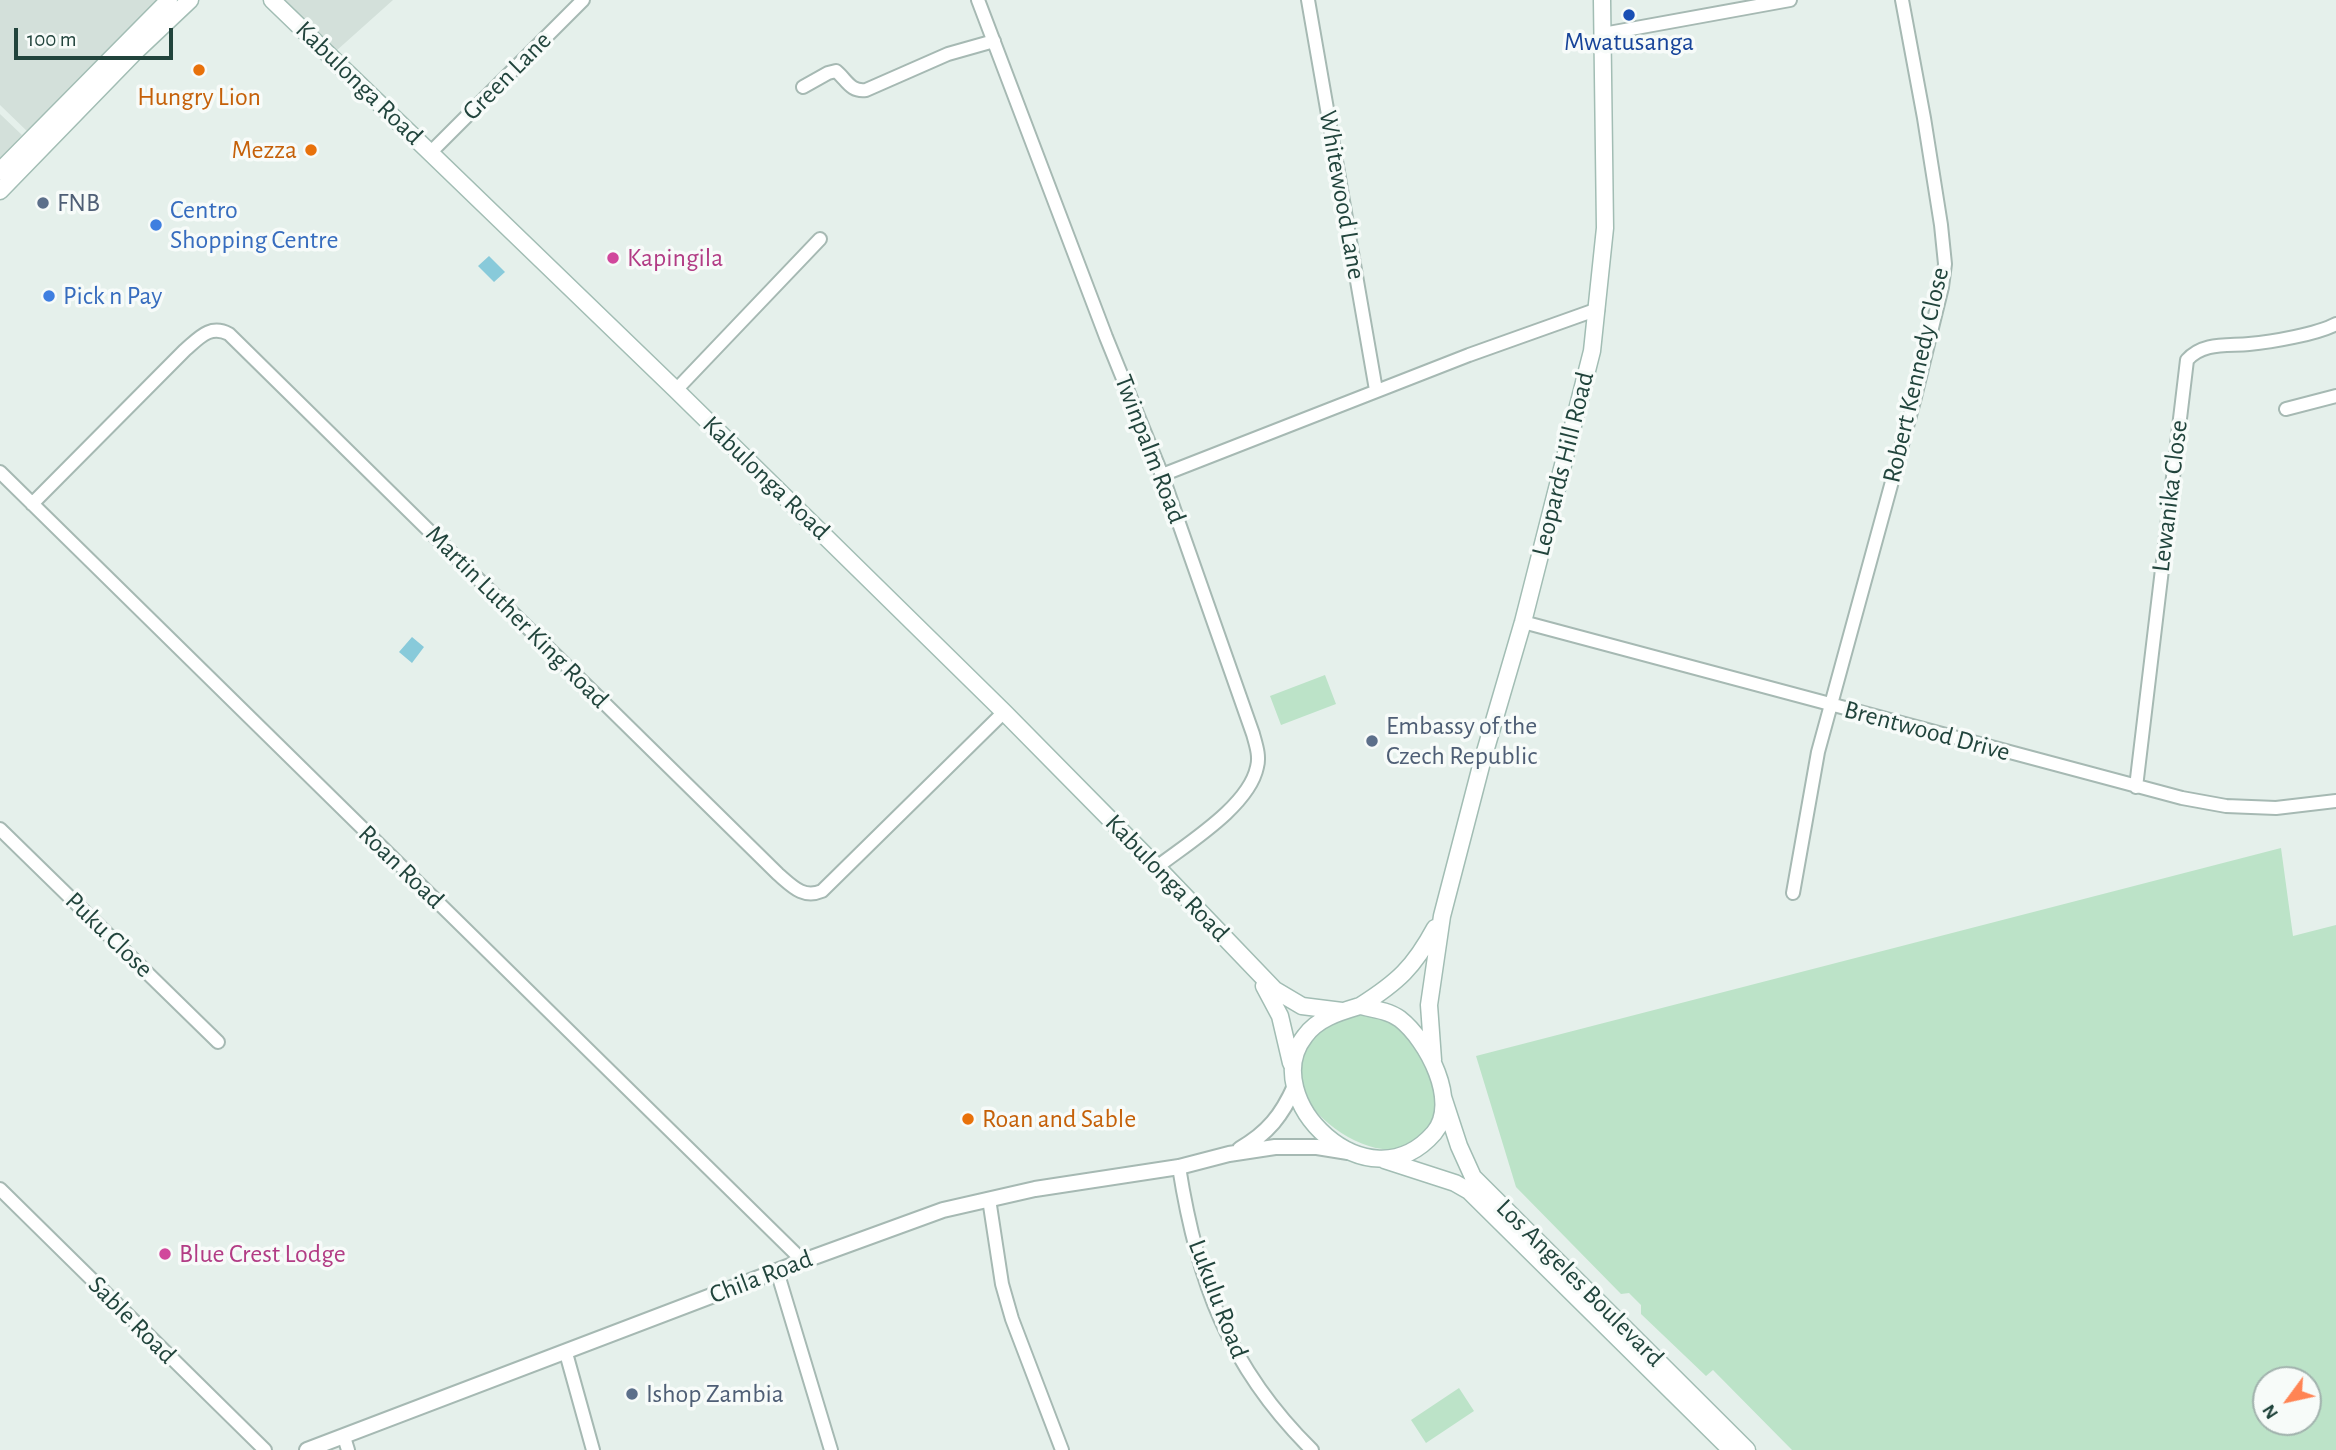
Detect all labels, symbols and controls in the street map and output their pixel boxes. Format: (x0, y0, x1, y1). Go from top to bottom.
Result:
marker: Mwatusanga (1621, 7, 1637, 23)
scale bar (18, 14, 177, 58)
street label: Kabulonga Road (289, 14, 429, 152)
street label: Green Lane (456, 25, 558, 127)
place label: Mwatusanga (1564, 26, 1694, 58)
text: 100 m (27, 29, 77, 50)
marker: Hungry Lion (191, 62, 207, 78)
place label: Hungry Lion (137, 81, 261, 113)
street label: Whitewood Lane (1312, 108, 1372, 282)
place label: Mezza (232, 134, 297, 166)
marker: Mezza (303, 142, 319, 158)
place label: FNB (57, 187, 100, 219)
place label: Centro Shopping Centre (170, 194, 338, 256)
marker: FNB (35, 195, 51, 211)
marker: Centro Shopping Centre (148, 217, 164, 233)
place label: Kapingila (627, 242, 723, 274)
marker: Kapingila (605, 250, 621, 266)
street label: Robert Kennedy Close (1876, 264, 1956, 486)
place label: Pick n Pay (63, 280, 162, 312)
marker: Pick n Pay (41, 288, 57, 304)
street label: Leopards Hill Road (1525, 369, 1601, 559)
street label: Twinpalm Road (1107, 370, 1193, 528)
street label: Kabulonga Road (696, 409, 836, 547)
street label: Lewanika Close (2145, 418, 2195, 574)
street label: Martin Luther King Road (419, 519, 615, 715)
street label: Brentwood Drive (1841, 694, 2013, 768)
place label: Embassy of the Czech Republic (1386, 710, 1537, 772)
marker: Embassy of the Czech Republic (1364, 733, 1380, 749)
street label: Kabulonga Road (1098, 808, 1236, 948)
street label: Roan Road (352, 818, 450, 916)
street label: Puku Close (59, 886, 159, 984)
place label: Roan and Sable (982, 1103, 1136, 1135)
marker: Roan and Sable (960, 1111, 976, 1127)
street label: Los Angeles Boulevard (1490, 1193, 1670, 1373)
street label: Lukulu Road (1181, 1235, 1255, 1363)
place label: Blue Crest Lodge (179, 1238, 346, 1270)
street label: Chila Road (705, 1243, 817, 1311)
marker: Blue Crest Lodge (157, 1246, 173, 1262)
street label: Sable Road (82, 1270, 182, 1370)
north arrow (2252, 1366, 2322, 1436)
place label: Ishop Zambia (646, 1378, 784, 1410)
marker: Ishop Zambia (624, 1386, 640, 1402)
text: N (2259, 1401, 2282, 1422)

